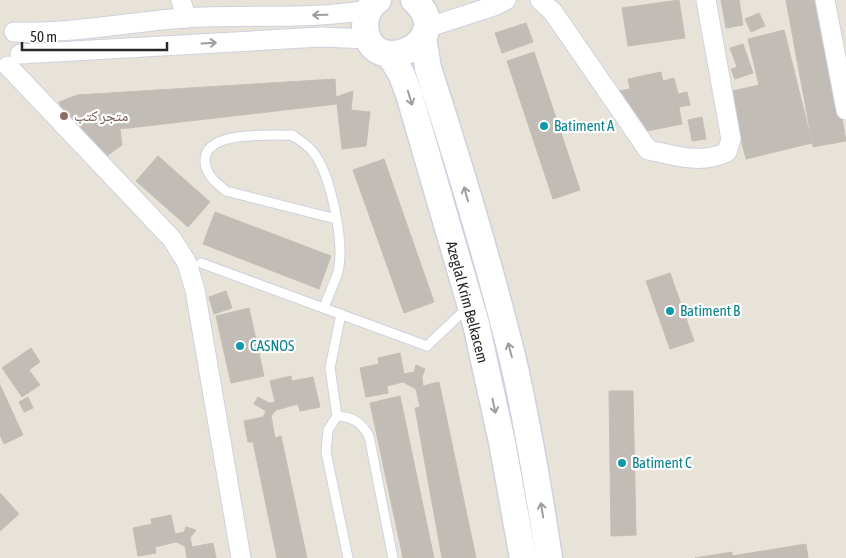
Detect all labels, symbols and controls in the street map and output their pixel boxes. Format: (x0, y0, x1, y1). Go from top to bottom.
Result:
one-way arrow (312, 10, 328, 20)
scale bar (22, 20, 168, 52)
text: 50 m (30, 28, 57, 45)
one-way arrow (200, 38, 216, 47)
one-way arrow (405, 89, 415, 105)
place label: متجر كتب (74, 107, 128, 125)
marker: متجر كتب (58, 110, 70, 122)
place label: Batiment A (554, 117, 615, 134)
marker: Batiment A (538, 120, 550, 132)
one-way arrow (461, 186, 471, 202)
street label: Azeglal Krim Belkacem (443, 239, 492, 365)
place label: Batiment B (680, 302, 740, 319)
marker: Batiment B (664, 305, 676, 317)
place label: CASNOS (250, 337, 294, 354)
marker: CASNOS (234, 340, 246, 352)
one-way arrow (505, 343, 514, 359)
one-way arrow (490, 398, 499, 414)
place label: Batiment C (632, 454, 692, 471)
marker: Batiment C (616, 457, 628, 469)
one-way arrow (536, 502, 546, 518)

